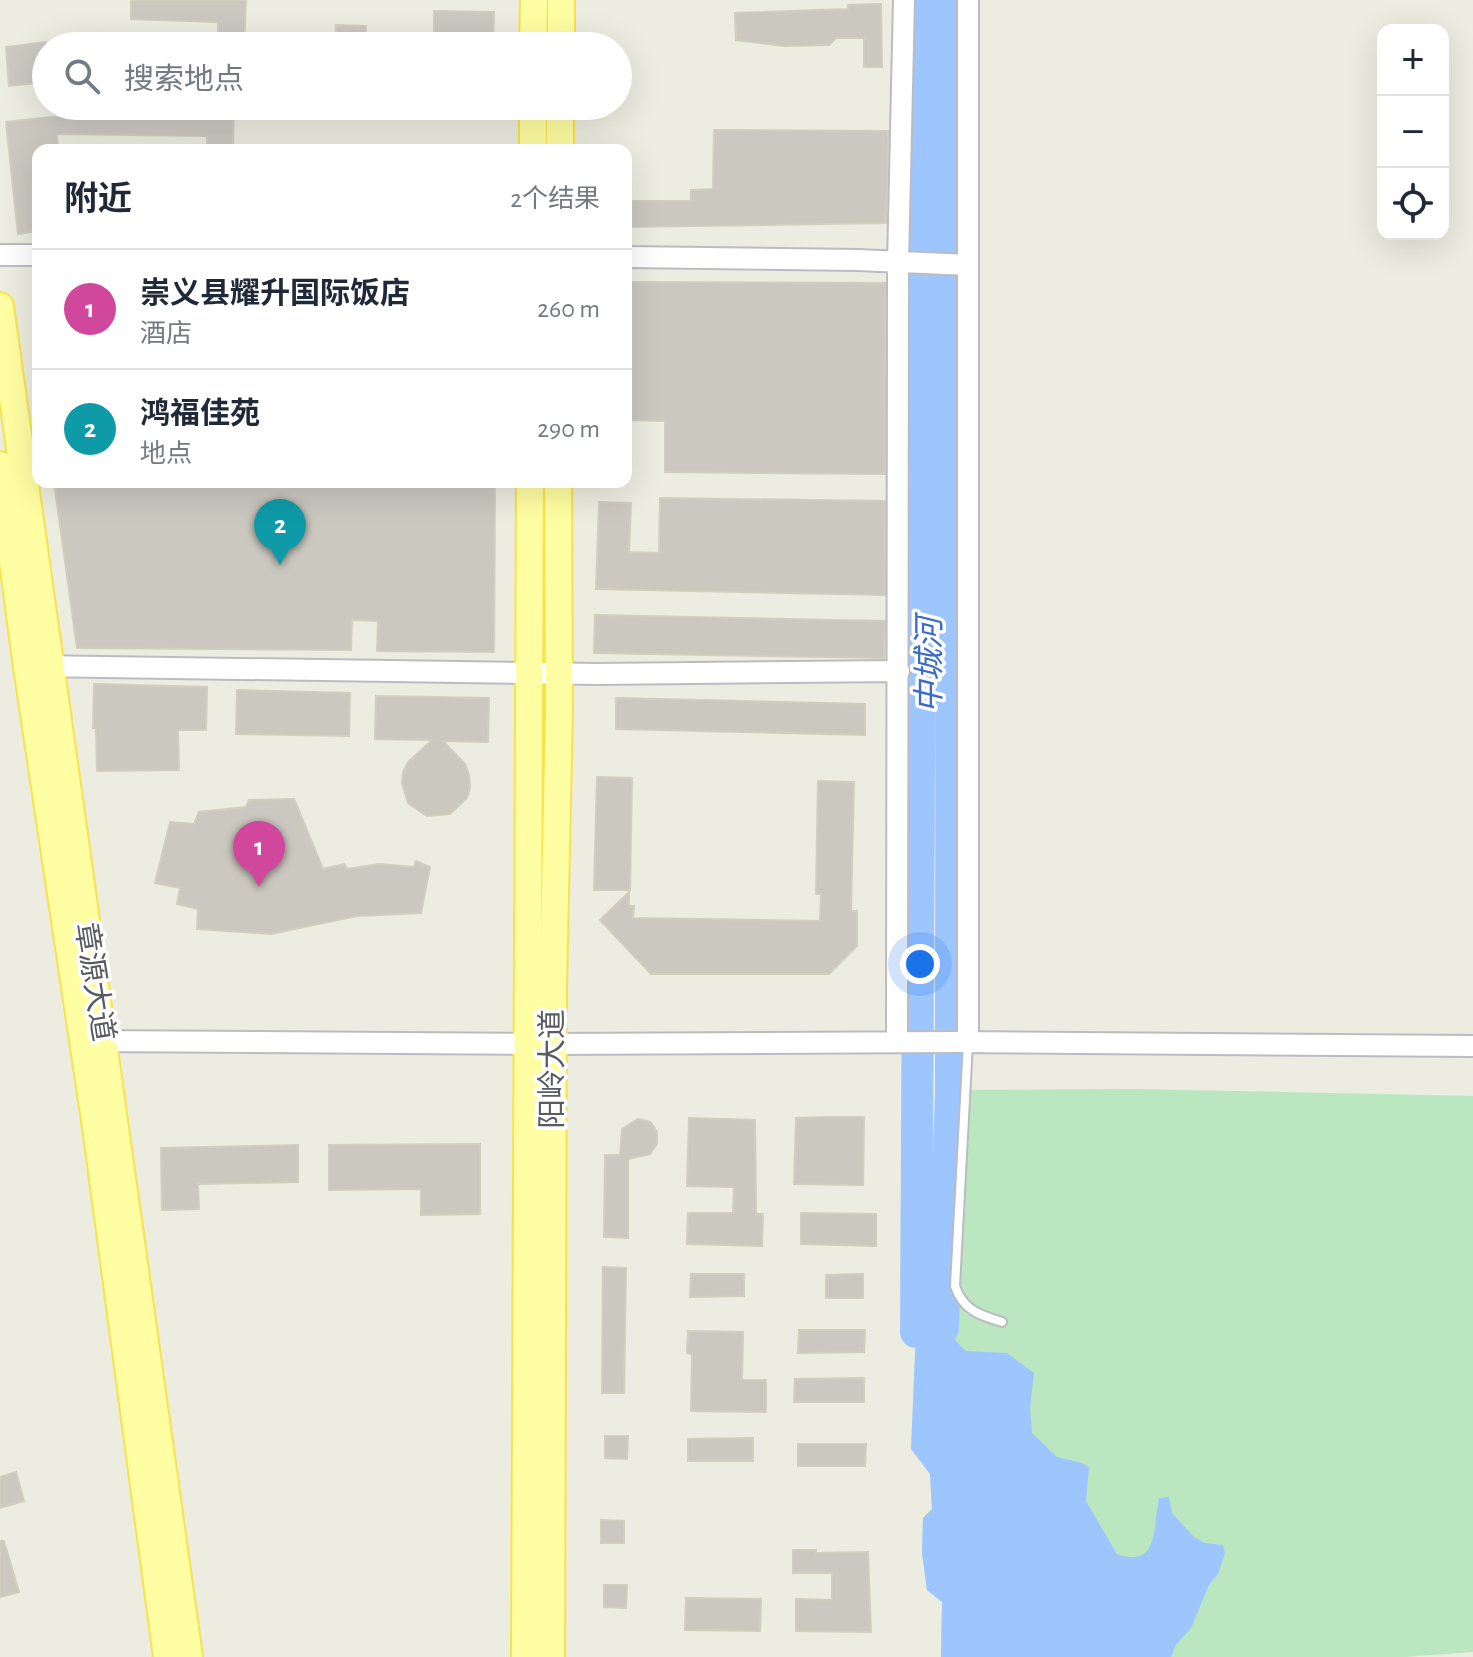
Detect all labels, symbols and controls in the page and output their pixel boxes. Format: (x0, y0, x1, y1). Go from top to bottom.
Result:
map controls (1377, 24, 1449, 240)
button: + (1377, 24, 1449, 96)
search box (32, 32, 632, 120)
icon: search (60, 54, 104, 98)
text: 搜索地点 (124, 65, 244, 95)
button: − (1377, 96, 1449, 168)
button: locate (1377, 168, 1449, 240)
text: 附近 (64, 183, 132, 217)
text: 2个结果 (510, 186, 600, 212)
text: 崇义县耀升国际饭店 (140, 279, 410, 309)
text: 1 (85, 296, 95, 322)
text: 260 m (537, 296, 600, 322)
text: 酒店 (140, 321, 192, 347)
text: 鸿福佳苑 (140, 399, 260, 429)
text: 2 (84, 416, 96, 442)
text: 290 m (537, 416, 600, 442)
text: 地点 (140, 441, 192, 467)
pin: 2 (254, 499, 306, 565)
water label: 中城河 (913, 611, 946, 713)
pin: 1 (233, 821, 285, 887)
street label: 章源大道 (70, 920, 120, 1044)
your location (900, 944, 940, 984)
street label: 阳岭大道 (536, 1009, 568, 1129)

